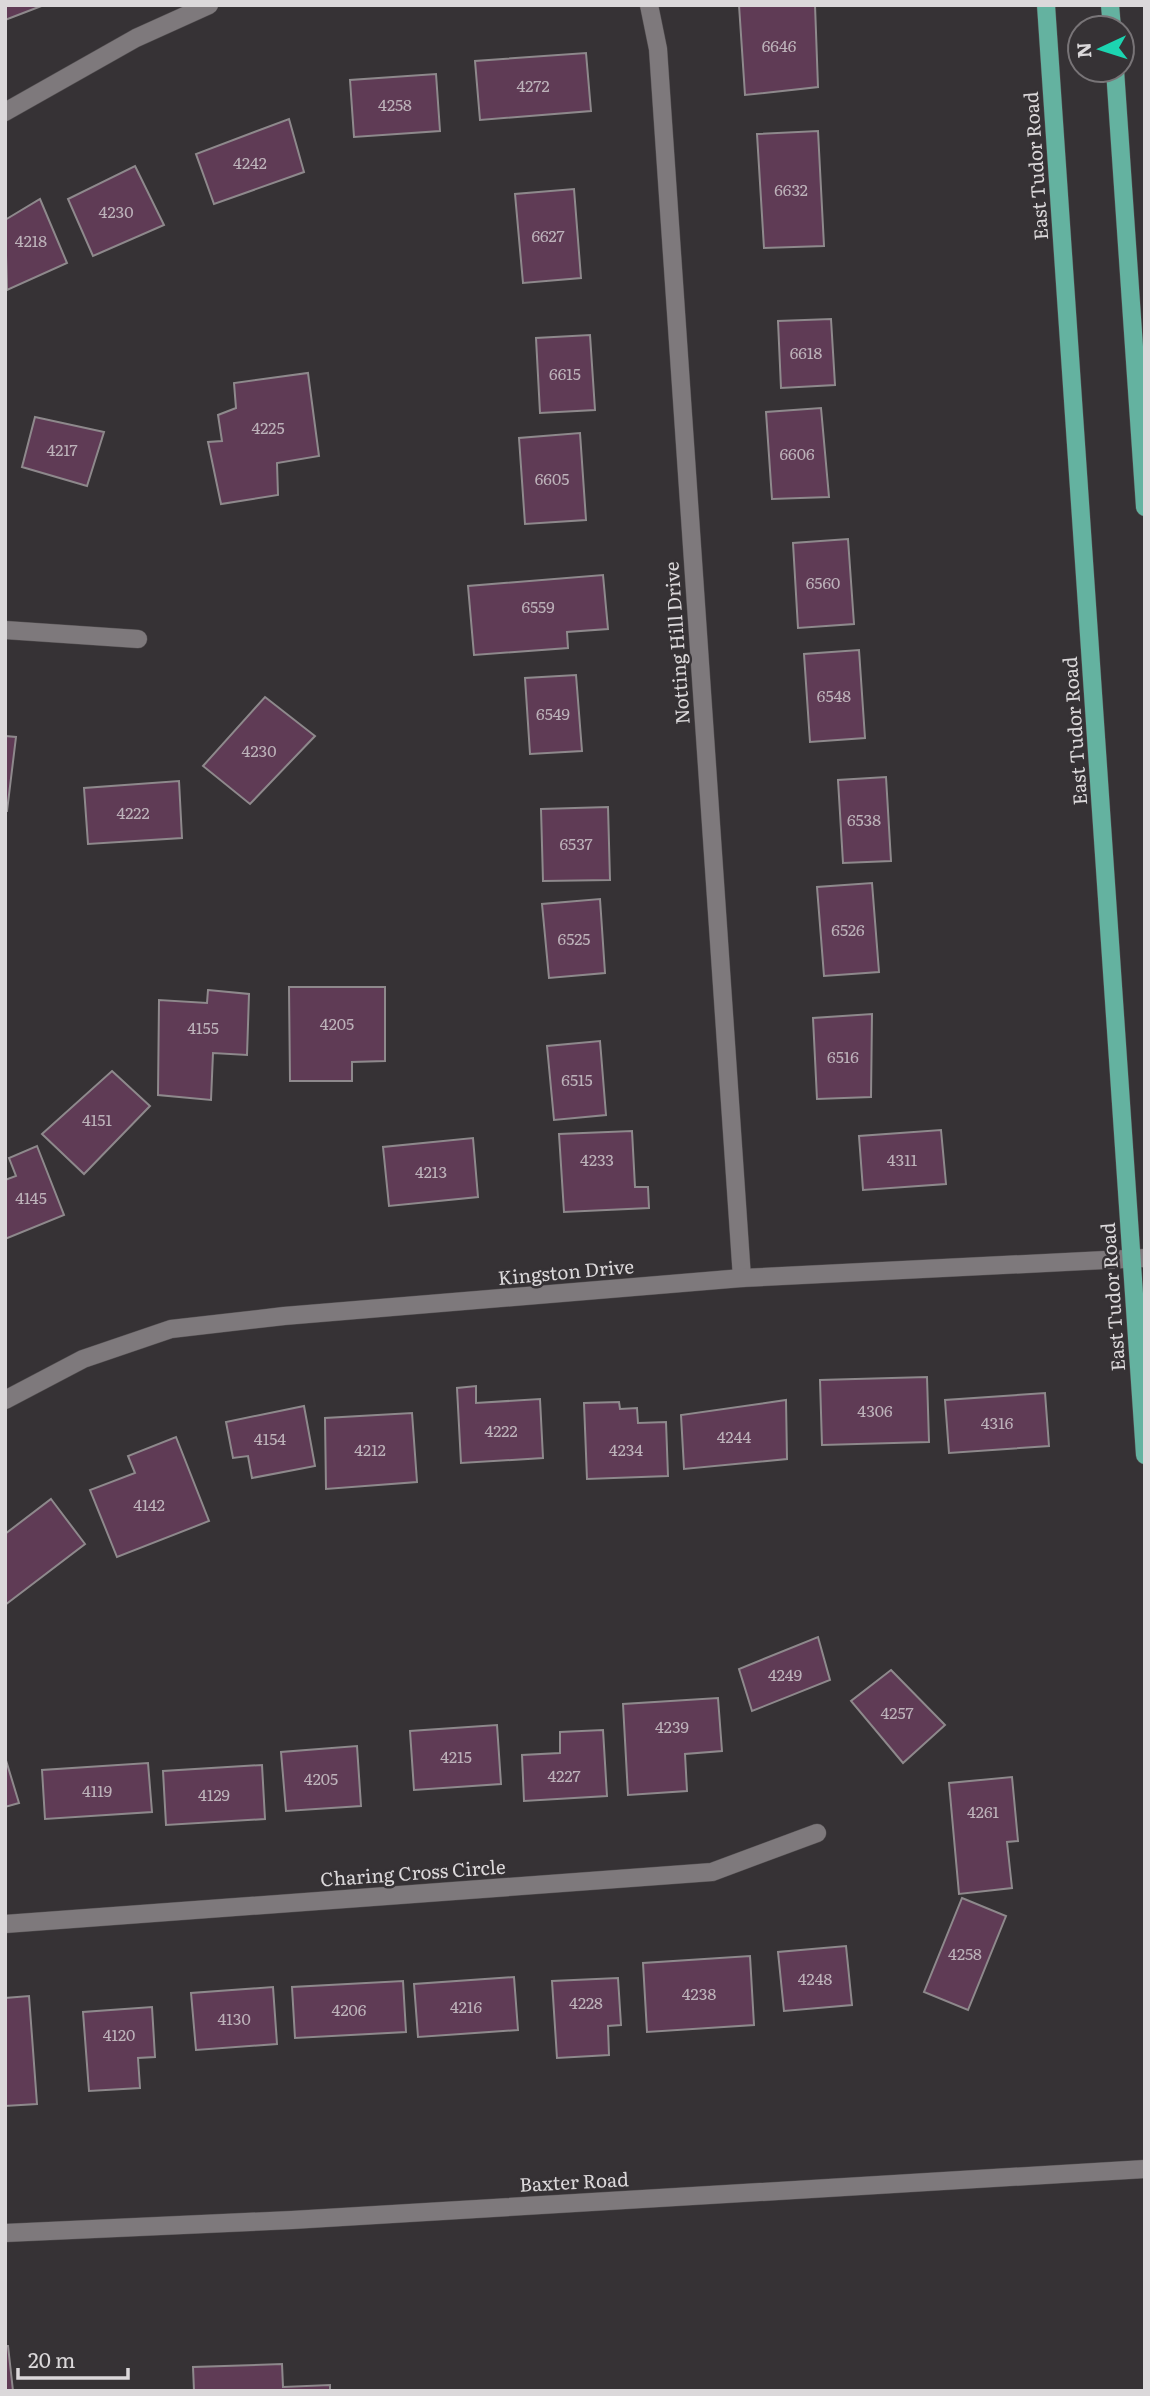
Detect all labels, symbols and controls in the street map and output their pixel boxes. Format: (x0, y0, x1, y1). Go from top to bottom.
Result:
north arrow (1066, 14, 1136, 84)
house number: 6646 (762, 33, 797, 57)
text: N (1069, 41, 1098, 59)
house number: 4272 (517, 73, 550, 97)
street label: East Tudor Road (1016, 90, 1054, 241)
house number: 4258 (378, 92, 412, 116)
house number: 4242 (233, 150, 267, 174)
house number: 6632 (774, 177, 808, 201)
house number: 4230 (99, 199, 133, 223)
house number: 6627 (531, 223, 565, 247)
house number: 4218 (15, 228, 47, 252)
house number: 6618 (790, 340, 822, 364)
house number: 6615 (549, 361, 581, 385)
house number: 4225 (251, 415, 285, 439)
house number: 4217 (46, 437, 78, 461)
house number: 6606 (779, 441, 815, 465)
house number: 6605 (535, 466, 569, 490)
street label: Notting Hill Drive (656, 561, 696, 725)
house number: 6560 (806, 570, 840, 594)
house number: 6559 (521, 594, 555, 618)
street label: East Tudor Road (1055, 655, 1093, 806)
house number: 6548 (817, 683, 851, 707)
house number: 6549 (536, 701, 570, 725)
house number: 4230 (242, 738, 276, 762)
house number: 4222 (116, 800, 150, 824)
house number: 6538 (847, 807, 881, 831)
house number: 6537 (559, 831, 593, 855)
house number: 6526 (831, 917, 865, 941)
house number: 6525 (558, 926, 590, 950)
house number: 4205 (320, 1011, 354, 1035)
house number: 4155 (187, 1015, 219, 1039)
house number: 6516 (827, 1044, 859, 1068)
house number: 6515 (561, 1067, 593, 1091)
house number: 4151 (82, 1107, 112, 1131)
house number: 4233 (580, 1147, 614, 1171)
house number: 4311 (887, 1147, 918, 1171)
house number: 4213 (415, 1159, 447, 1183)
house number: 4145 (15, 1185, 47, 1209)
street label: East Tudor Road (1093, 1221, 1131, 1372)
street label: Kingston Drive (497, 1251, 635, 1291)
house number: 4306 (857, 1398, 893, 1422)
house number: 4316 (981, 1410, 1014, 1434)
house number: 4222 (484, 1418, 518, 1442)
house number: 4244 (717, 1424, 751, 1448)
house number: 4154 (254, 1426, 286, 1450)
house number: 4212 (354, 1437, 386, 1461)
house number: 4234 (609, 1437, 643, 1461)
house number: 4142 (133, 1492, 165, 1516)
house number: 4249 (768, 1662, 802, 1686)
house number: 4257 (880, 1700, 914, 1724)
house number: 4239 (655, 1714, 689, 1738)
house number: 4215 (440, 1744, 472, 1768)
house number: 4227 (548, 1763, 581, 1787)
house number: 4205 (304, 1766, 338, 1790)
house number: 4119 (82, 1778, 112, 1802)
house number: 4129 (198, 1782, 230, 1806)
house number: 4261 (967, 1799, 999, 1823)
street label: Charing Cross Circle (319, 1852, 507, 1892)
house number: 4258 (948, 1941, 982, 1965)
house number: 4248 (798, 1966, 832, 1990)
house number: 4238 (682, 1981, 716, 2005)
house number: 4228 (569, 1990, 603, 2014)
house number: 4216 (450, 1994, 482, 2018)
house number: 4206 (332, 1997, 367, 2021)
house number: 4130 (217, 2006, 251, 2030)
house number: 4120 (103, 2022, 135, 2046)
street label: Baxter Road (519, 2164, 630, 2198)
scale bar (18, 2336, 128, 2380)
text: 20 m (28, 2343, 75, 2374)

